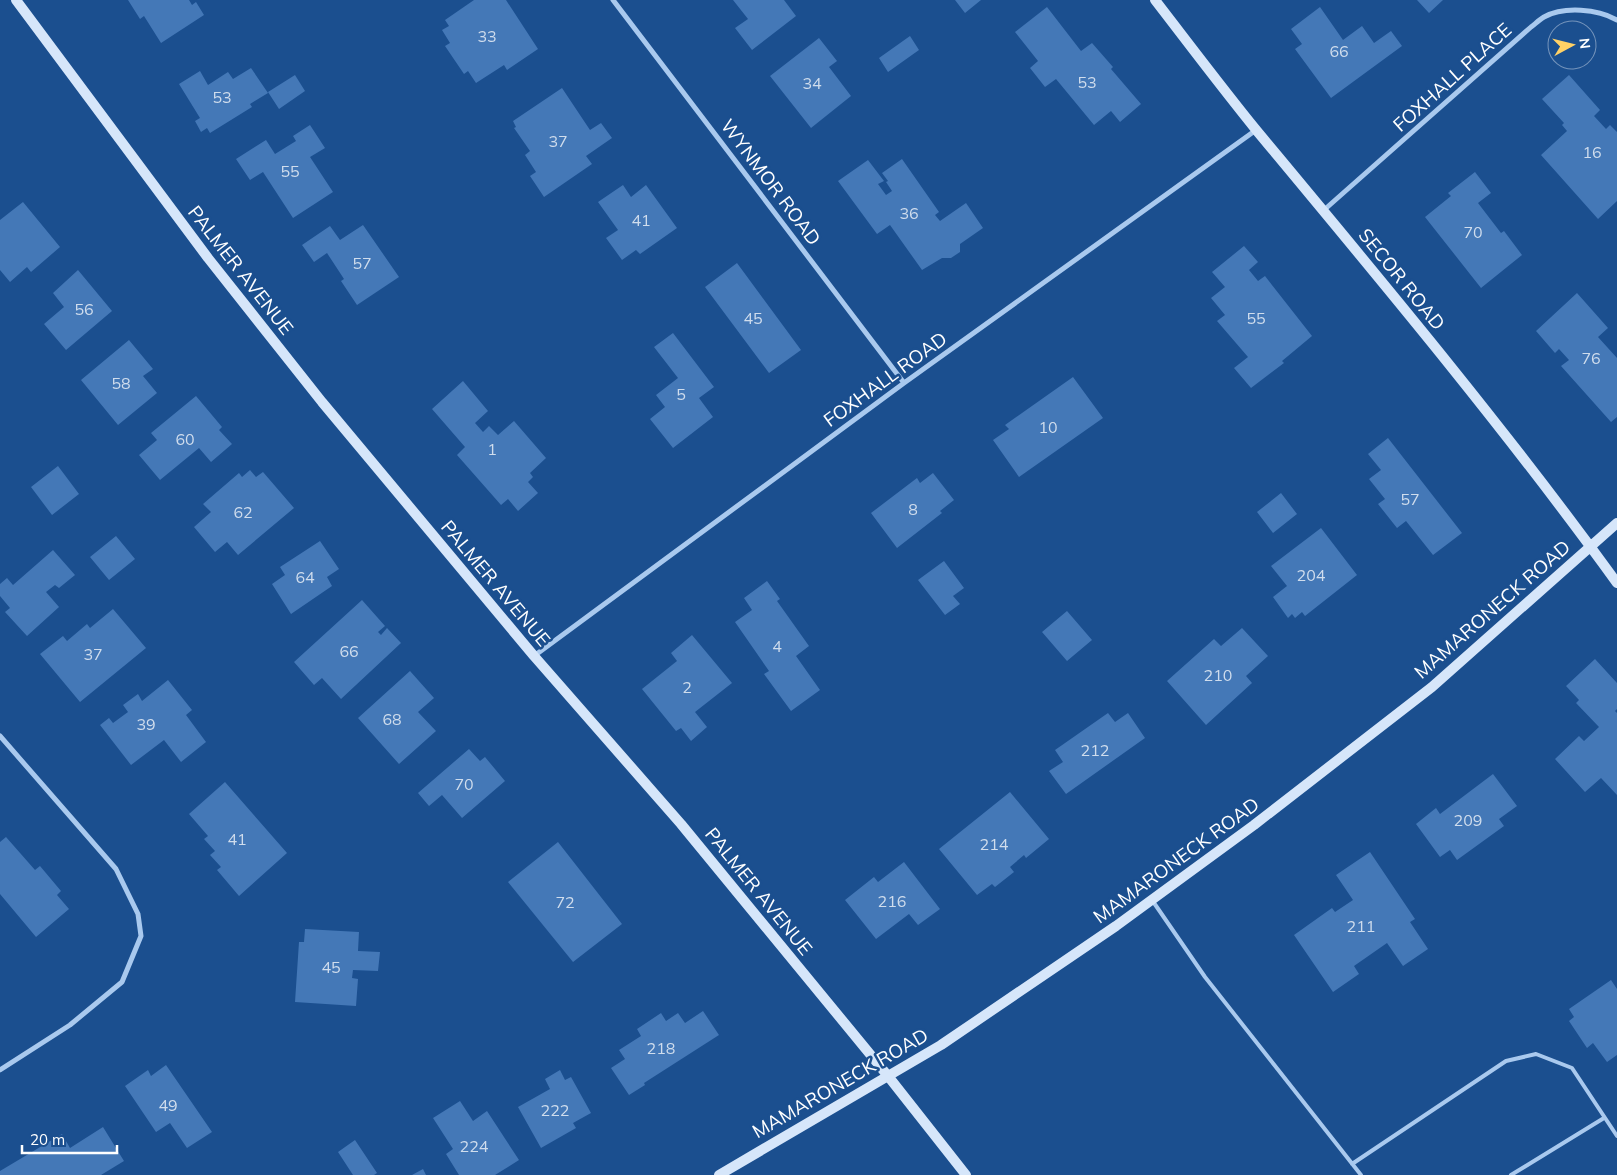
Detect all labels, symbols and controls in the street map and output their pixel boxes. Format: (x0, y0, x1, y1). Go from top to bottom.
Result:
street label: FOXHALL PLACE (1388, 17, 1516, 137)
north arrow (1547, 20, 1597, 70)
house number: 33 (477, 26, 497, 46)
text: N (1575, 37, 1594, 50)
house number: 66 (1329, 41, 1349, 61)
house number: 53 (1077, 72, 1097, 92)
house number: 34 (802, 73, 822, 93)
house number: 53 (212, 87, 232, 107)
street label: WYNMOR ROAD (716, 114, 826, 250)
house number: 37 (548, 131, 568, 151)
house number: 16 (1582, 142, 1602, 162)
house number: 55 (280, 161, 300, 181)
street label: PALMER AVENUE (183, 201, 299, 339)
house number: 36 (899, 203, 919, 223)
house number: 41 (631, 210, 651, 230)
house number: 70 (1463, 222, 1483, 242)
street label: SECOR ROAD (1354, 223, 1450, 335)
house number: 57 (352, 253, 372, 273)
house number: 56 (74, 299, 94, 319)
house number: 45 (743, 308, 763, 328)
house number: 55 (1246, 308, 1266, 328)
street label: FOXHALL ROAD (819, 326, 951, 432)
house number: 76 (1581, 348, 1601, 368)
house number: 58 (111, 373, 131, 393)
house number: 5 (676, 384, 686, 404)
house number: 10 (1038, 417, 1058, 437)
house number: 60 (175, 429, 195, 449)
house number: 1 (487, 439, 497, 459)
house number: 57 (1400, 489, 1420, 509)
house number: 8 (908, 499, 918, 519)
house number: 62 (233, 502, 253, 522)
street label: PALMER AVENUE (436, 515, 556, 651)
street label: MAMARONECK ROAD (1409, 535, 1575, 683)
house number: 204 (1297, 565, 1326, 585)
house number: 64 (295, 567, 315, 587)
house number: 4 (772, 636, 782, 656)
house number: 66 (339, 641, 359, 661)
house number: 37 (83, 644, 103, 664)
house number: 210 (1204, 665, 1232, 685)
house number: 2 (682, 677, 692, 697)
house number: 68 (382, 709, 402, 729)
house number: 39 (136, 714, 156, 734)
house number: 212 (1081, 740, 1109, 760)
house number: 70 (454, 774, 474, 794)
street label: MAMARONECK ROAD (1088, 792, 1264, 928)
house number: 209 (1454, 810, 1482, 830)
street label: PALMER AVENUE (700, 822, 818, 960)
house number: 41 (227, 829, 247, 849)
house number: 214 (980, 834, 1009, 854)
house number: 216 (878, 891, 906, 911)
house number: 72 (555, 892, 575, 912)
house number: 211 (1347, 916, 1375, 936)
house number: 45 (321, 957, 341, 977)
street label: MAMARONECK ROAD (748, 1023, 932, 1143)
house number: 218 (647, 1038, 675, 1058)
house number: 49 (158, 1095, 178, 1115)
house number: 222 (541, 1100, 569, 1120)
scale bar (22, 1122, 118, 1154)
text: 20 m (30, 1130, 65, 1149)
house number: 224 (460, 1136, 489, 1156)

